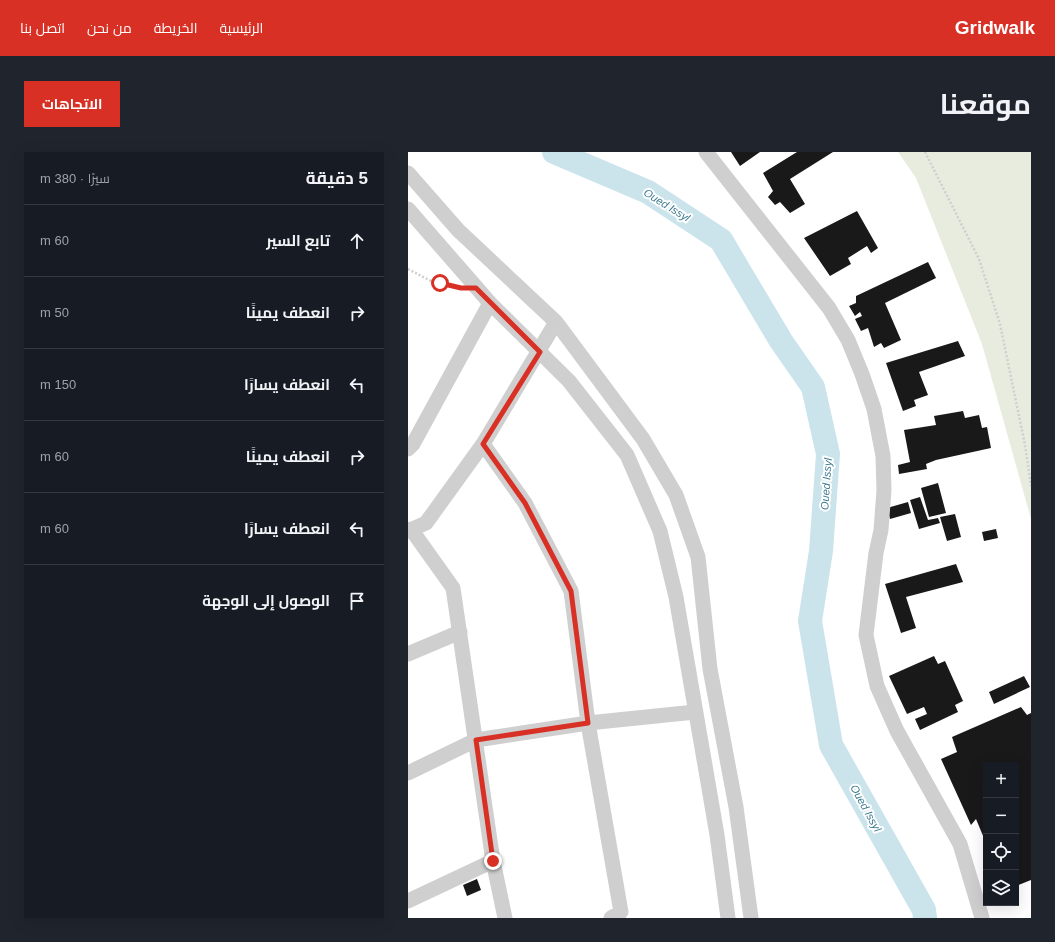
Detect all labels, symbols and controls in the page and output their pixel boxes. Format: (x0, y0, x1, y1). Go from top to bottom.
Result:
text: Gridwalk (955, 17, 1035, 38)
text: اتصل بنا (20, 20, 65, 36)
text: من نحن (87, 20, 132, 36)
text: الخريطة (154, 20, 197, 36)
text: الرئيسية (219, 20, 263, 36)
button: الاتجاهات (24, 81, 120, 127)
text: موقعنا (940, 89, 1031, 120)
text: 5 دقيقة (306, 169, 368, 188)
text: سيرًا · 380 m (40, 171, 110, 186)
water label: Oued Issyl (642, 186, 693, 224)
icon: ahead (346, 230, 368, 252)
text: تابع السير (266, 232, 330, 249)
text: 60 m (40, 233, 69, 248)
route start (431, 274, 449, 292)
icon: right (346, 302, 368, 324)
text: انعطف يمينًا (246, 304, 330, 321)
text: 50 m (40, 305, 69, 320)
icon: left (346, 374, 368, 396)
text: انعطف يسارًا (244, 376, 330, 393)
text: 150 m (40, 377, 76, 392)
icon: right (346, 446, 368, 468)
text: انعطف يمينًا (246, 448, 330, 465)
text: 60 m (40, 449, 69, 464)
water label: Oued Issyl (818, 457, 834, 510)
icon: left (346, 518, 368, 540)
text: انعطف يسارًا (244, 520, 330, 537)
text: 60 m (40, 521, 69, 536)
icon: arrive (346, 590, 368, 612)
text: الوصول إلى الوجهة (202, 592, 330, 609)
map controls (983, 762, 1019, 906)
button: + (983, 762, 1019, 798)
water label: Oued Issyl (848, 782, 884, 834)
button: − (983, 798, 1019, 834)
button: locate (983, 834, 1019, 870)
route end (484, 852, 502, 870)
button: layers (983, 870, 1019, 906)

